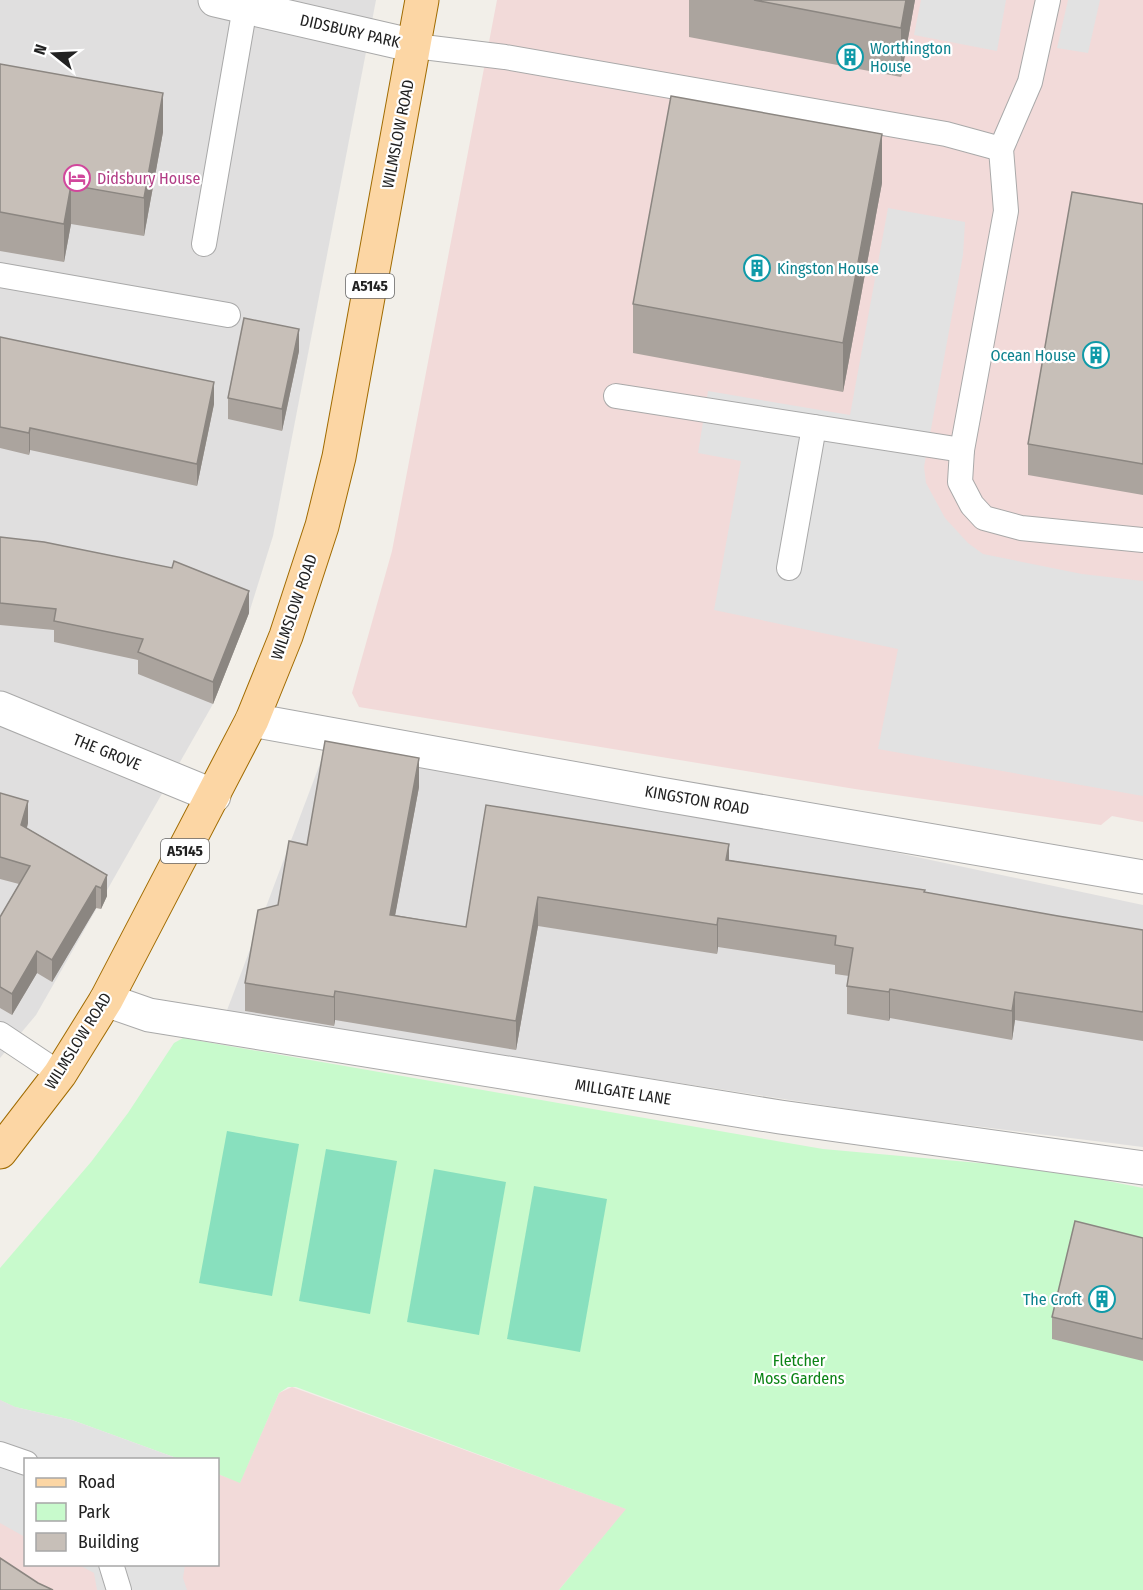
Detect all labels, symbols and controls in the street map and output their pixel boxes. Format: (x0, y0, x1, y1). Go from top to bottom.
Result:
street label: DIDSBURY PARK (298, 10, 402, 52)
north arrow (24, 24, 84, 84)
place label: Worthington House (870, 39, 951, 76)
text: N (30, 42, 51, 57)
building icon: Worthington House (835, 42, 865, 72)
street label: WILMSLOW ROAD (378, 78, 418, 190)
hotel icon: Didsbury House (62, 163, 92, 193)
place label: Didsbury House (97, 169, 200, 188)
building icon: Kingston House (742, 253, 772, 283)
place label: Kingston House (777, 259, 879, 278)
road number: A5145 (346, 274, 394, 298)
building icon: Ocean House (1081, 340, 1111, 370)
place label: Ocean House (990, 346, 1076, 365)
street label: WILMSLOW ROAD (267, 552, 321, 662)
street label: THE GROVE (70, 730, 144, 774)
street label: KINGSTON ROAD (643, 781, 751, 819)
road number: A5145 (161, 839, 209, 863)
street label: WILMSLOW ROAD (41, 989, 115, 1093)
street label: MILLGATE LANE (574, 1075, 672, 1109)
building icon: The Croft (1087, 1284, 1117, 1314)
place label: The Croft (1023, 1290, 1083, 1309)
park label: Fletcher Moss Gardens (754, 1351, 845, 1388)
legend (24, 1458, 219, 1566)
text: Road (78, 1471, 115, 1493)
text: Park (78, 1501, 111, 1523)
text: Building (78, 1531, 139, 1553)

